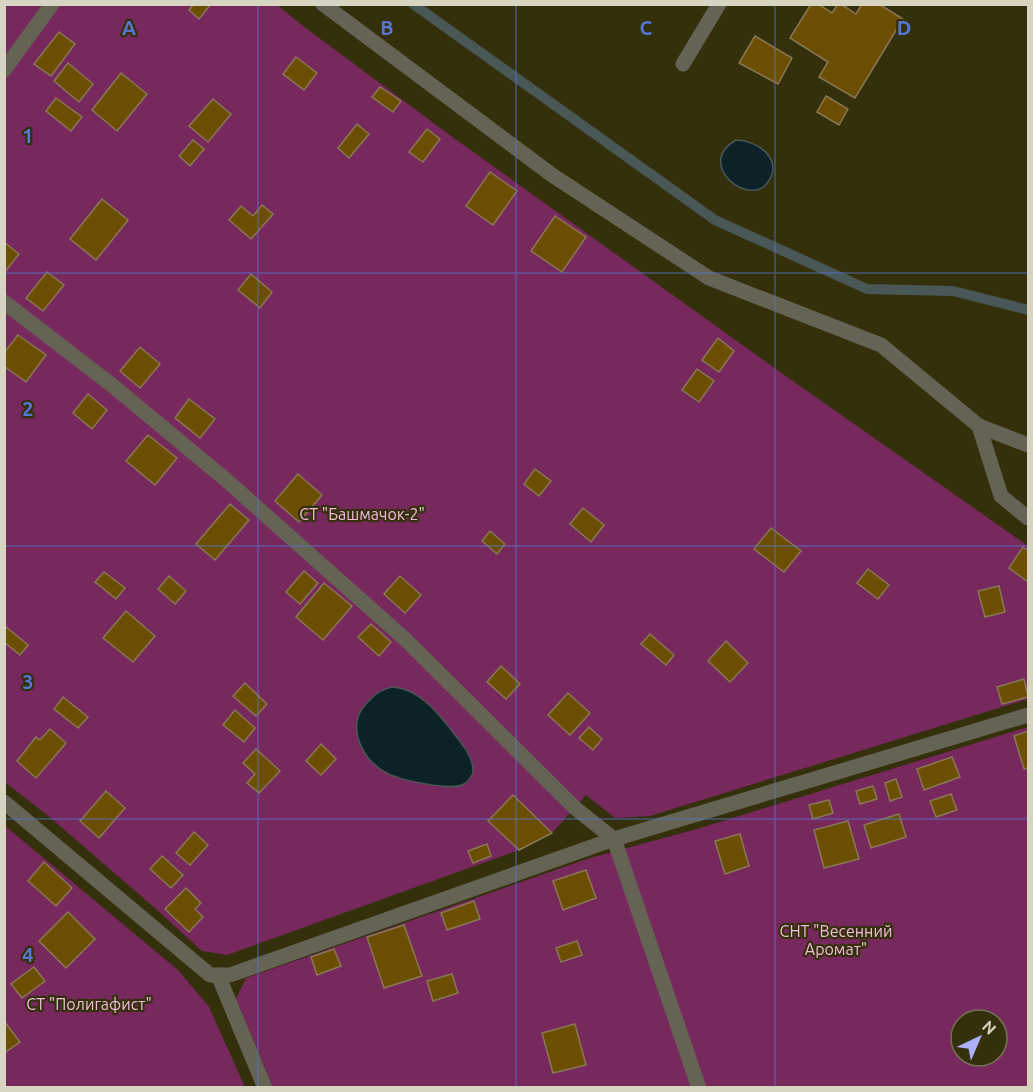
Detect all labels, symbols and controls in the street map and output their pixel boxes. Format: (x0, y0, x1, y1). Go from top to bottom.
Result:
text: A (122, 16, 136, 39)
text: B (380, 16, 394, 39)
text: C (640, 16, 653, 39)
text: D (897, 16, 911, 39)
text: 1 (22, 124, 34, 147)
text: 2 (22, 397, 34, 420)
park label: СТ "Башмачок-2" (299, 505, 425, 523)
text: 3 (22, 670, 34, 693)
park label: СНТ "Весенний Аромат" (780, 922, 892, 958)
text: 4 (22, 943, 34, 966)
park label: СТ "Полигафист" (26, 995, 152, 1013)
north arrow (949, 1008, 1009, 1068)
text: N (979, 1017, 1000, 1038)

